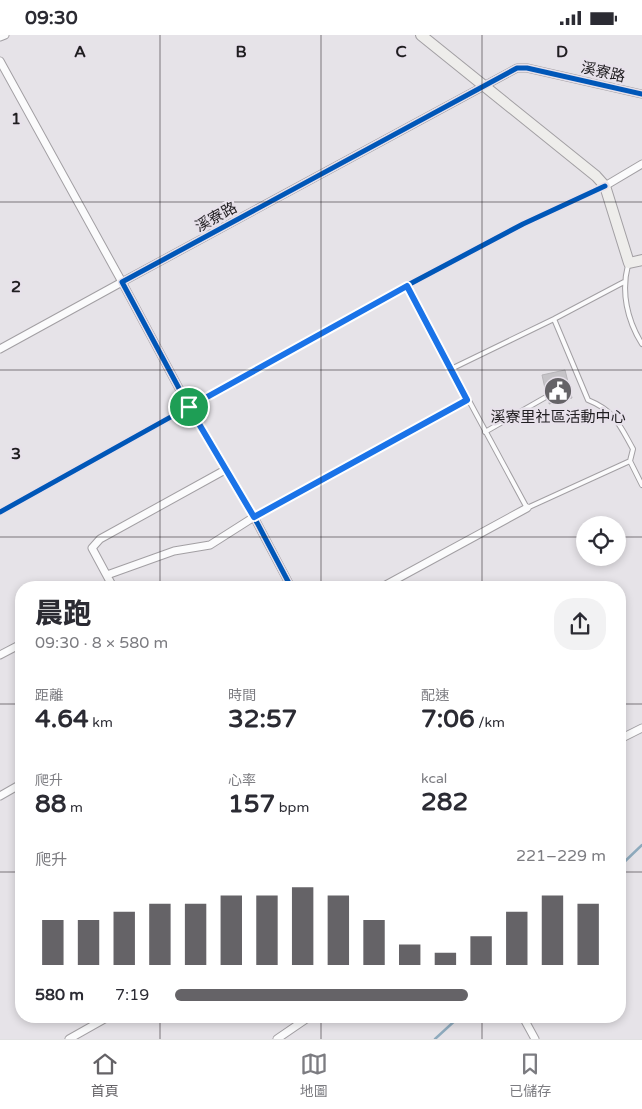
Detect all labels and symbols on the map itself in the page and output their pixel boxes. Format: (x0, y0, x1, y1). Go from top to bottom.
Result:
text: A (74, 42, 86, 62)
text: B (235, 42, 247, 62)
text: C (395, 42, 407, 62)
text: D (556, 42, 568, 62)
street label: 溪寮路 (579, 58, 627, 86)
text: 1 (11, 109, 21, 129)
street label: 溪寮路 (192, 198, 240, 236)
text: 2 (11, 277, 21, 297)
public building icon: 溪寮里社區活動中心 (543, 376, 573, 406)
pin (168, 386, 210, 428)
place label: 溪寮里社區活動中心 (490, 408, 626, 426)
text: 3 (11, 444, 21, 464)

